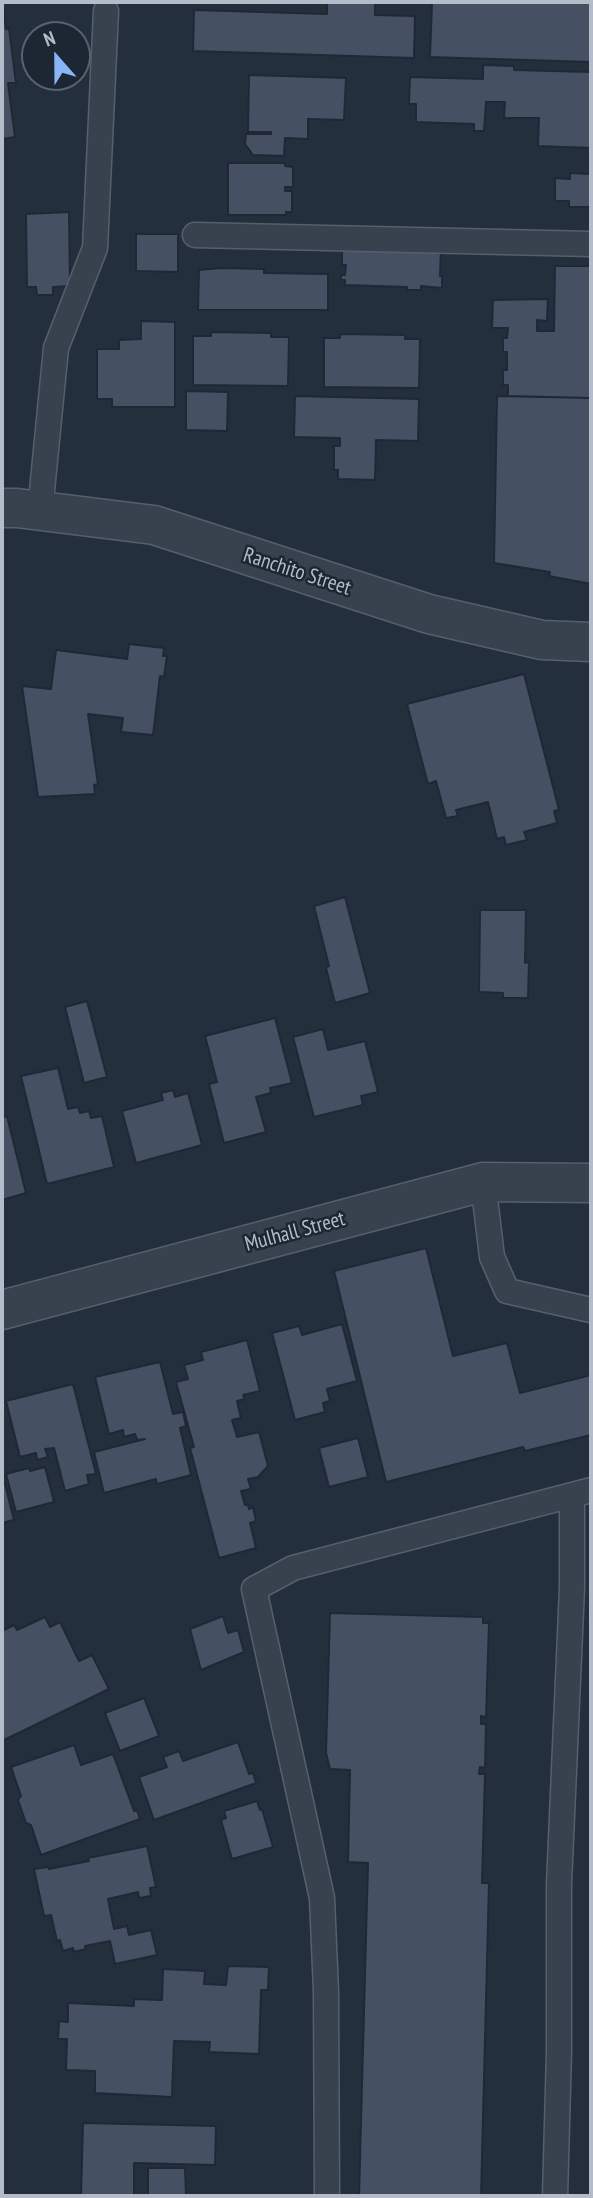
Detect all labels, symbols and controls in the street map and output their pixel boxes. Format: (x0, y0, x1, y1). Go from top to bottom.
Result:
north arrow (21, 21, 91, 91)
text: N (40, 25, 58, 51)
street label: Ranchito Street (240, 543, 354, 601)
street label: Mulhall Street (242, 1207, 348, 1257)

